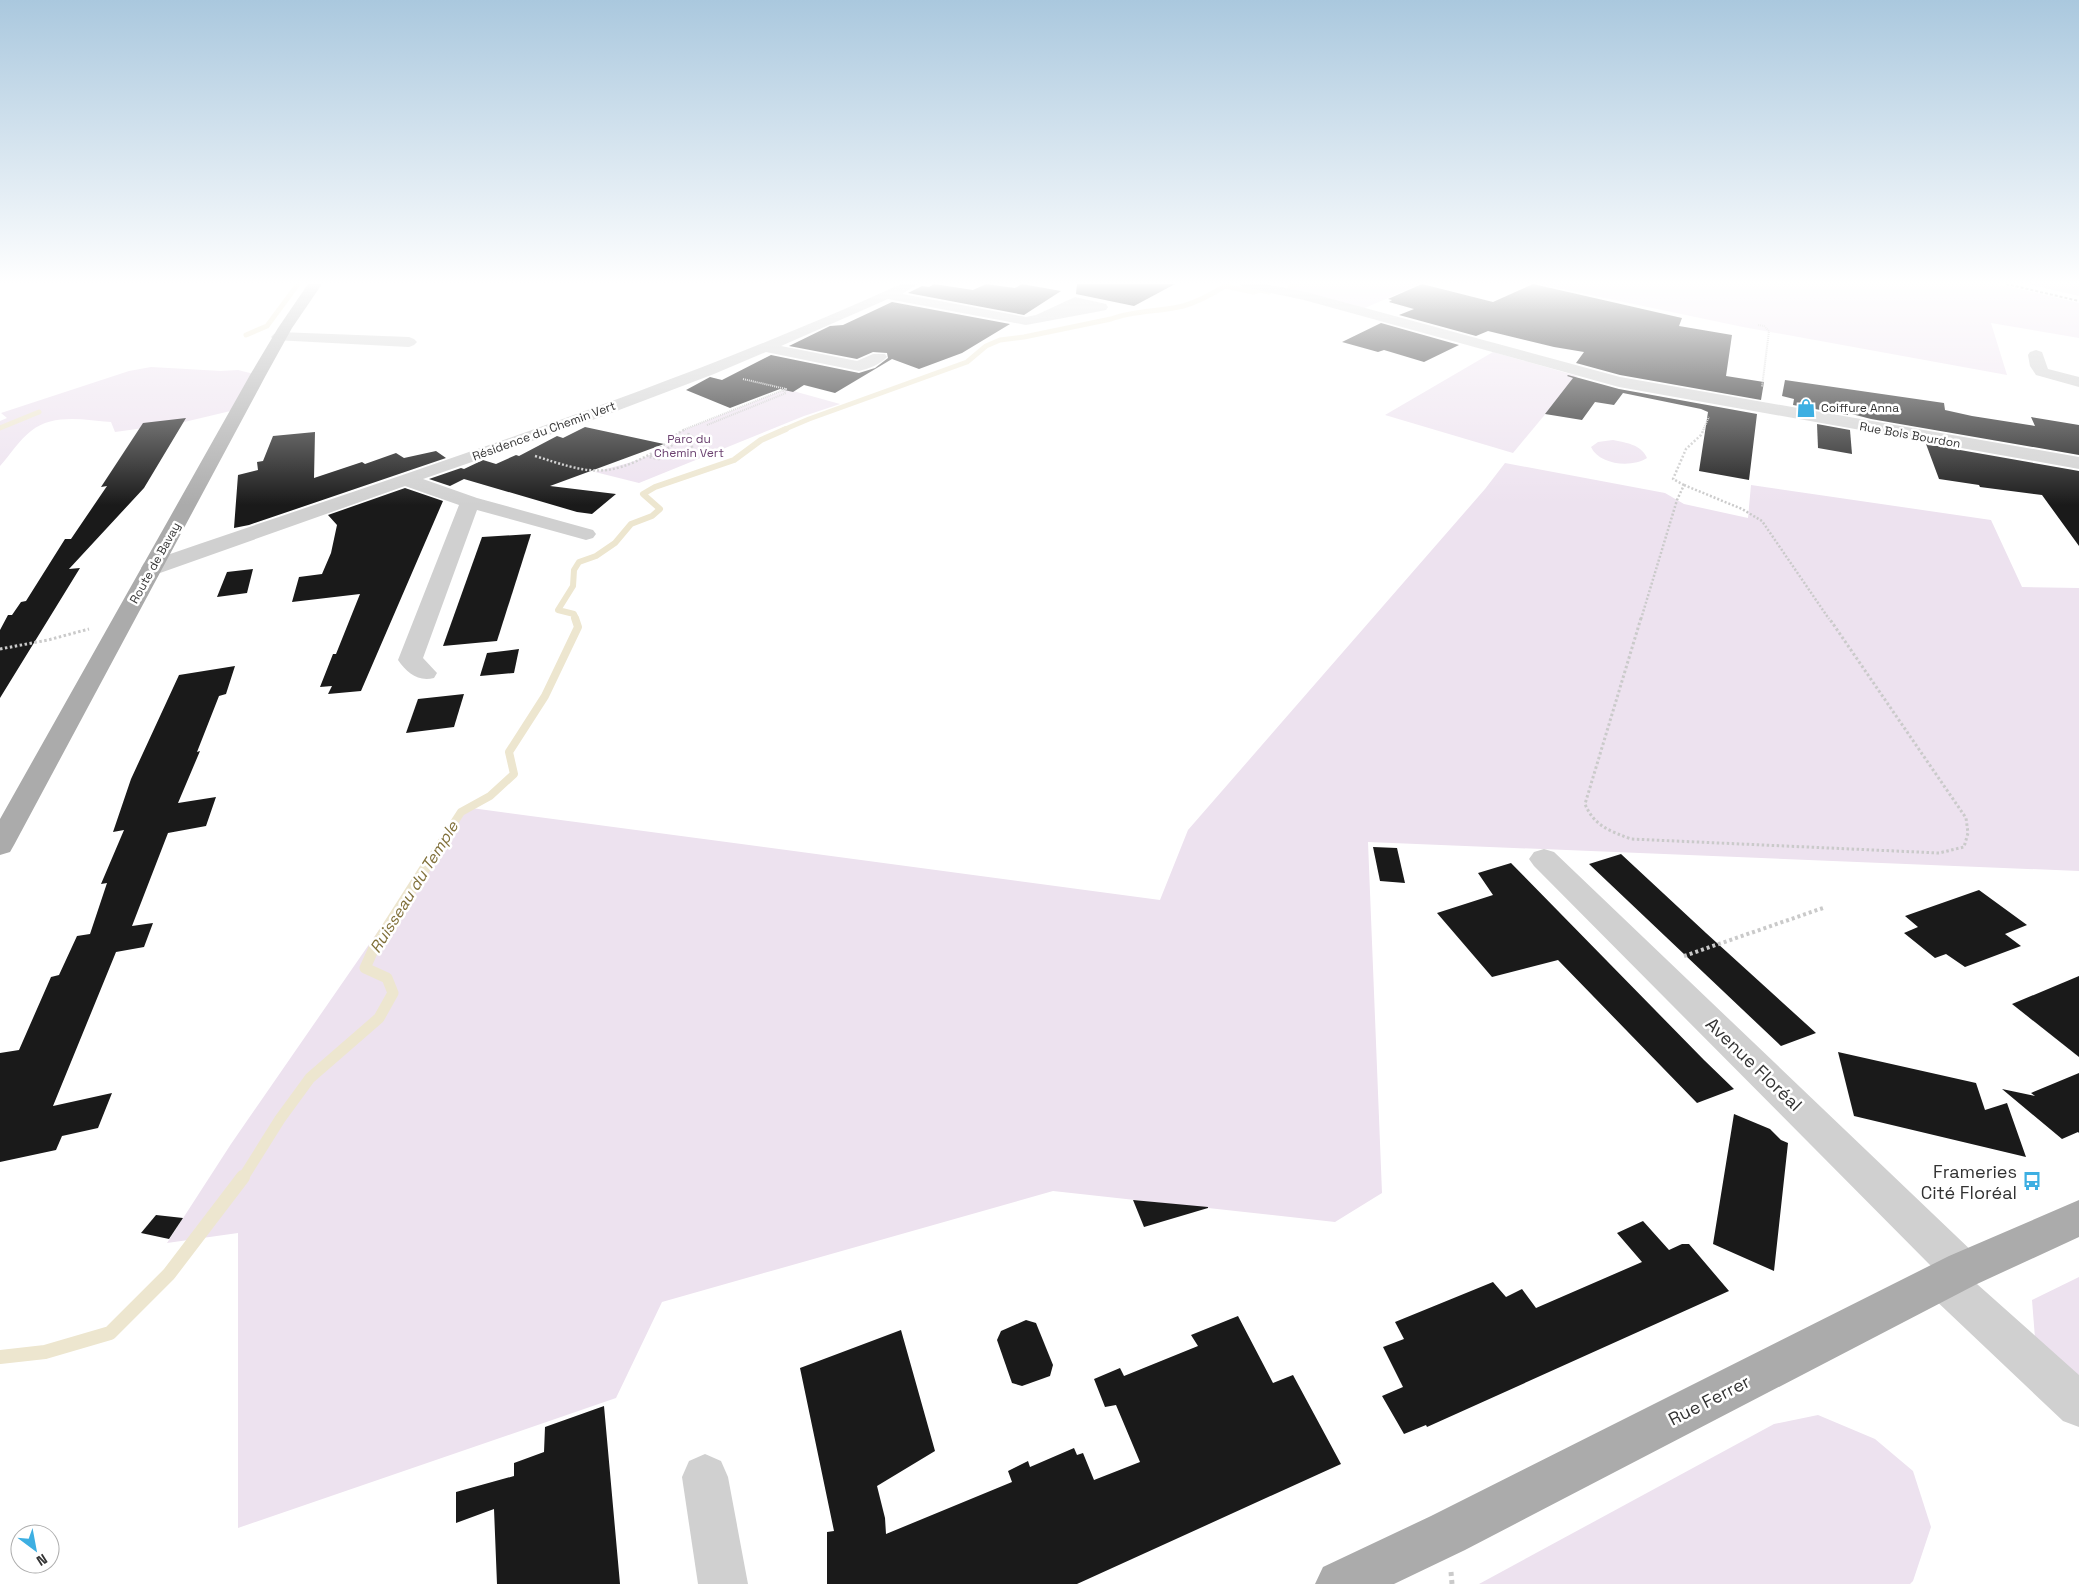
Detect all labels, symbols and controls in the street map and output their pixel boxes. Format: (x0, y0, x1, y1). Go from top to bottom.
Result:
shop icon: Coiffure Anna (1795, 397, 1817, 419)
street label: Résidence du Chemin Vert (470, 398, 618, 464)
place label: Coiffure Anna (1821, 400, 1899, 416)
street label: Rue Bois Bourdon (1858, 418, 1962, 452)
park label: Parc du Chemin Vert (654, 431, 724, 461)
street label: Route de Bavay (126, 519, 184, 607)
water label: Ruisseau du Temple (365, 817, 463, 957)
street label: Avenue Floréal (1701, 1012, 1807, 1116)
place label: Frameries Cité Floréal (1921, 1160, 2017, 1204)
bus stop icon: Frameries Cité Floréal (2021, 1170, 2043, 1192)
street label: Rue Ferrer (1664, 1370, 1754, 1430)
north arrow (10, 1524, 60, 1574)
text: N (33, 1550, 51, 1570)

